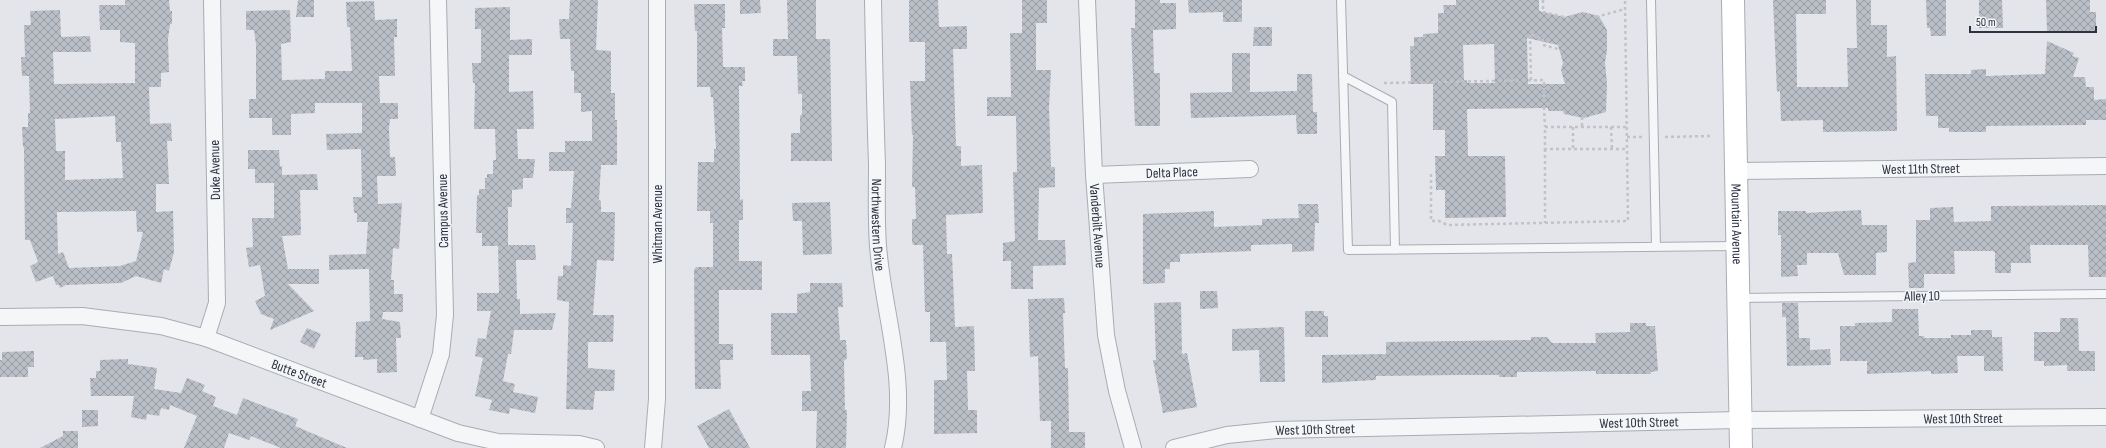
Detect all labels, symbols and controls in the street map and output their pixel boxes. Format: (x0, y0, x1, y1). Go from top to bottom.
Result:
scale bar (1970, 8, 2096, 34)
text: 50 m (1976, 15, 1996, 30)
street label: Duke Avenue (206, 140, 224, 200)
street label: West 11th Street (1882, 159, 1960, 178)
street label: Delta Place (1146, 163, 1198, 181)
street label: Campus Avenue (434, 174, 452, 248)
street label: Northwestern Drive (868, 179, 889, 272)
street label: Vanderbilt Avenue (1086, 183, 1109, 269)
street label: Mountain Avenue (1728, 183, 1746, 265)
street label: Whitman Avenue (649, 185, 666, 263)
street label: Alley 10 (1903, 287, 1940, 305)
street label: Butte Street (269, 355, 330, 391)
street label: West 10th Street (1923, 409, 2003, 427)
street label: West 10th Street (1599, 413, 1679, 432)
street label: West 10th Street (1275, 420, 1355, 439)

